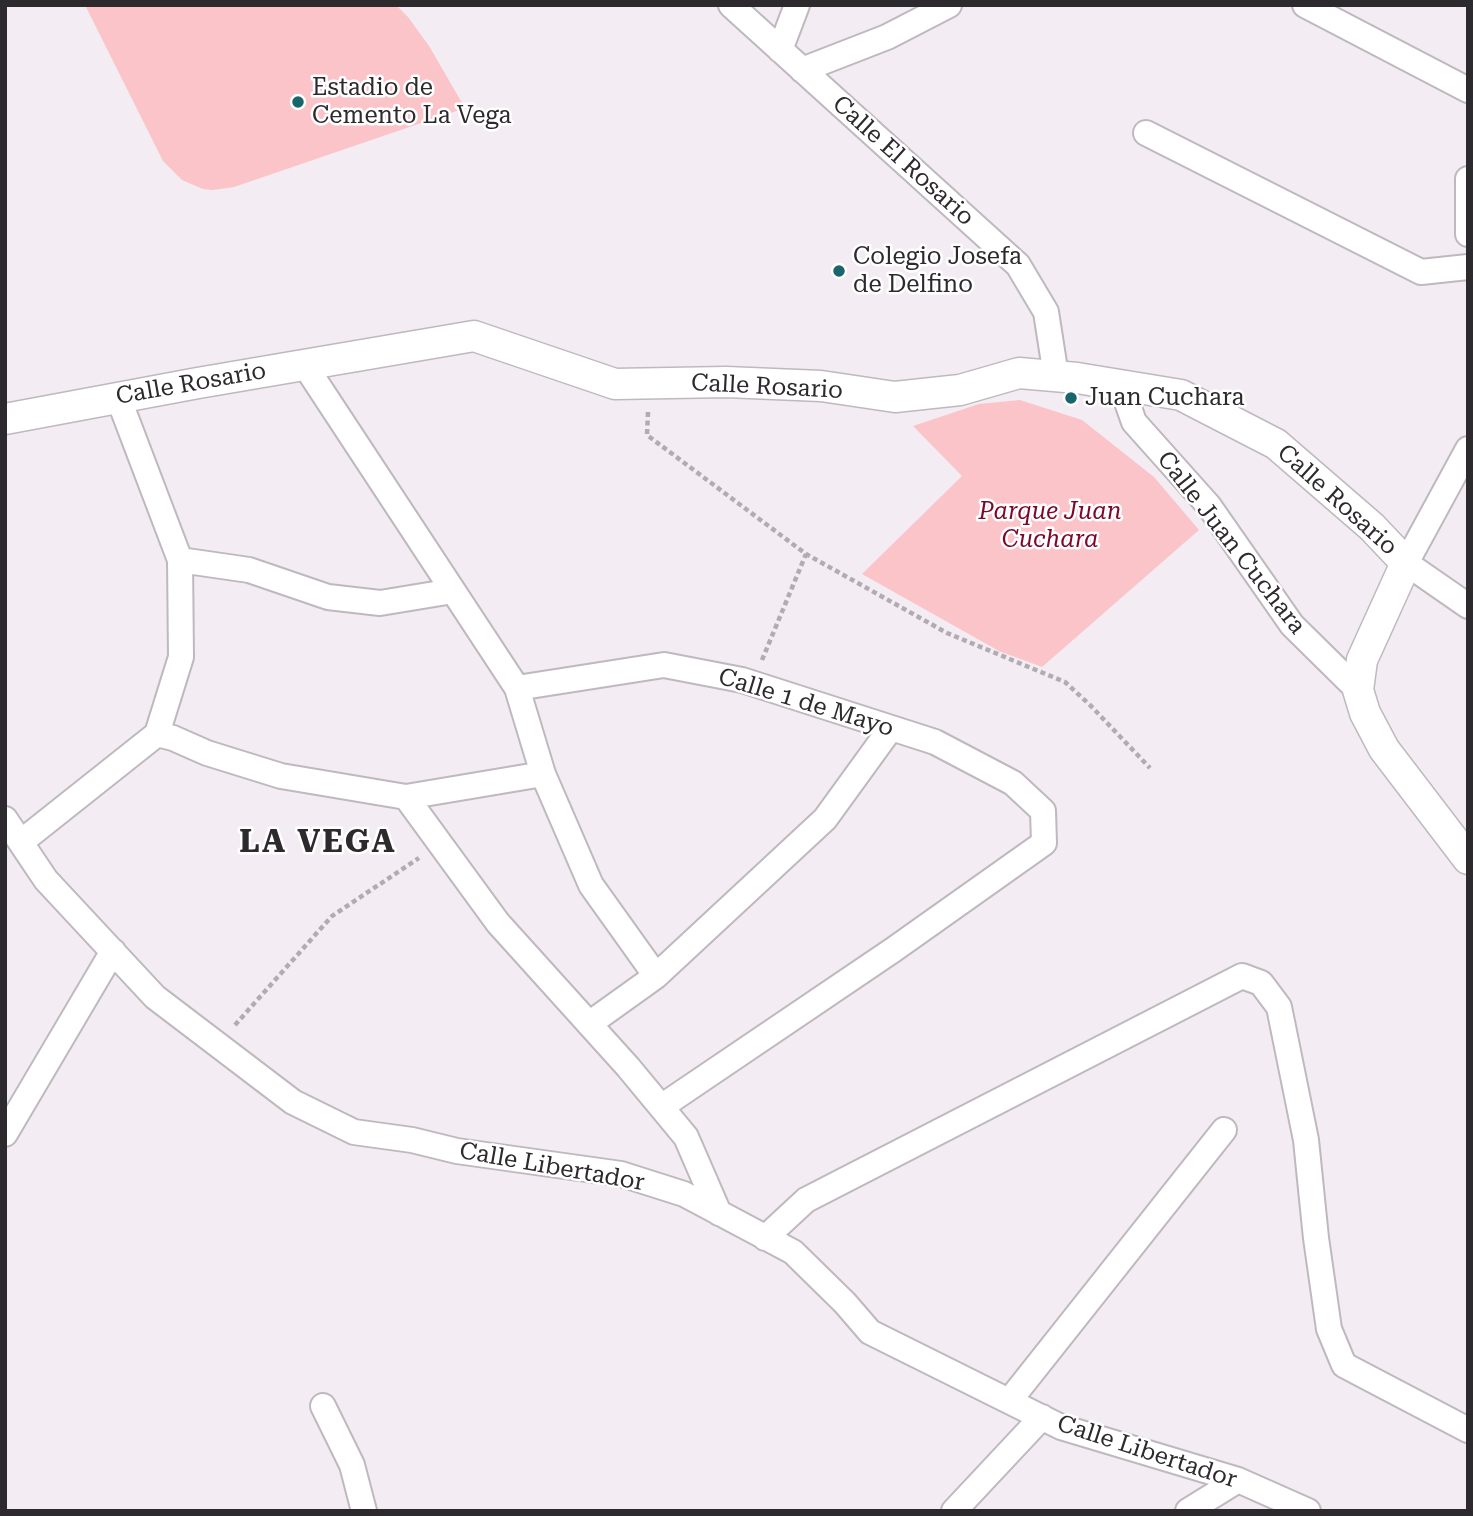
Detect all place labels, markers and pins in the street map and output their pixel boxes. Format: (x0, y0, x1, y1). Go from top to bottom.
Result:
place label: Estadio de Cemento La Vega (312, 74, 512, 130)
marker: Estadio de Cemento La Vega (290, 94, 306, 110)
place label: Colegio Josefa de Delfino (853, 243, 1022, 299)
marker: Colegio Josefa de Delfino (831, 263, 847, 279)
place label: Juan Cuchara (1085, 384, 1245, 412)
marker: Juan Cuchara (1063, 390, 1079, 406)

